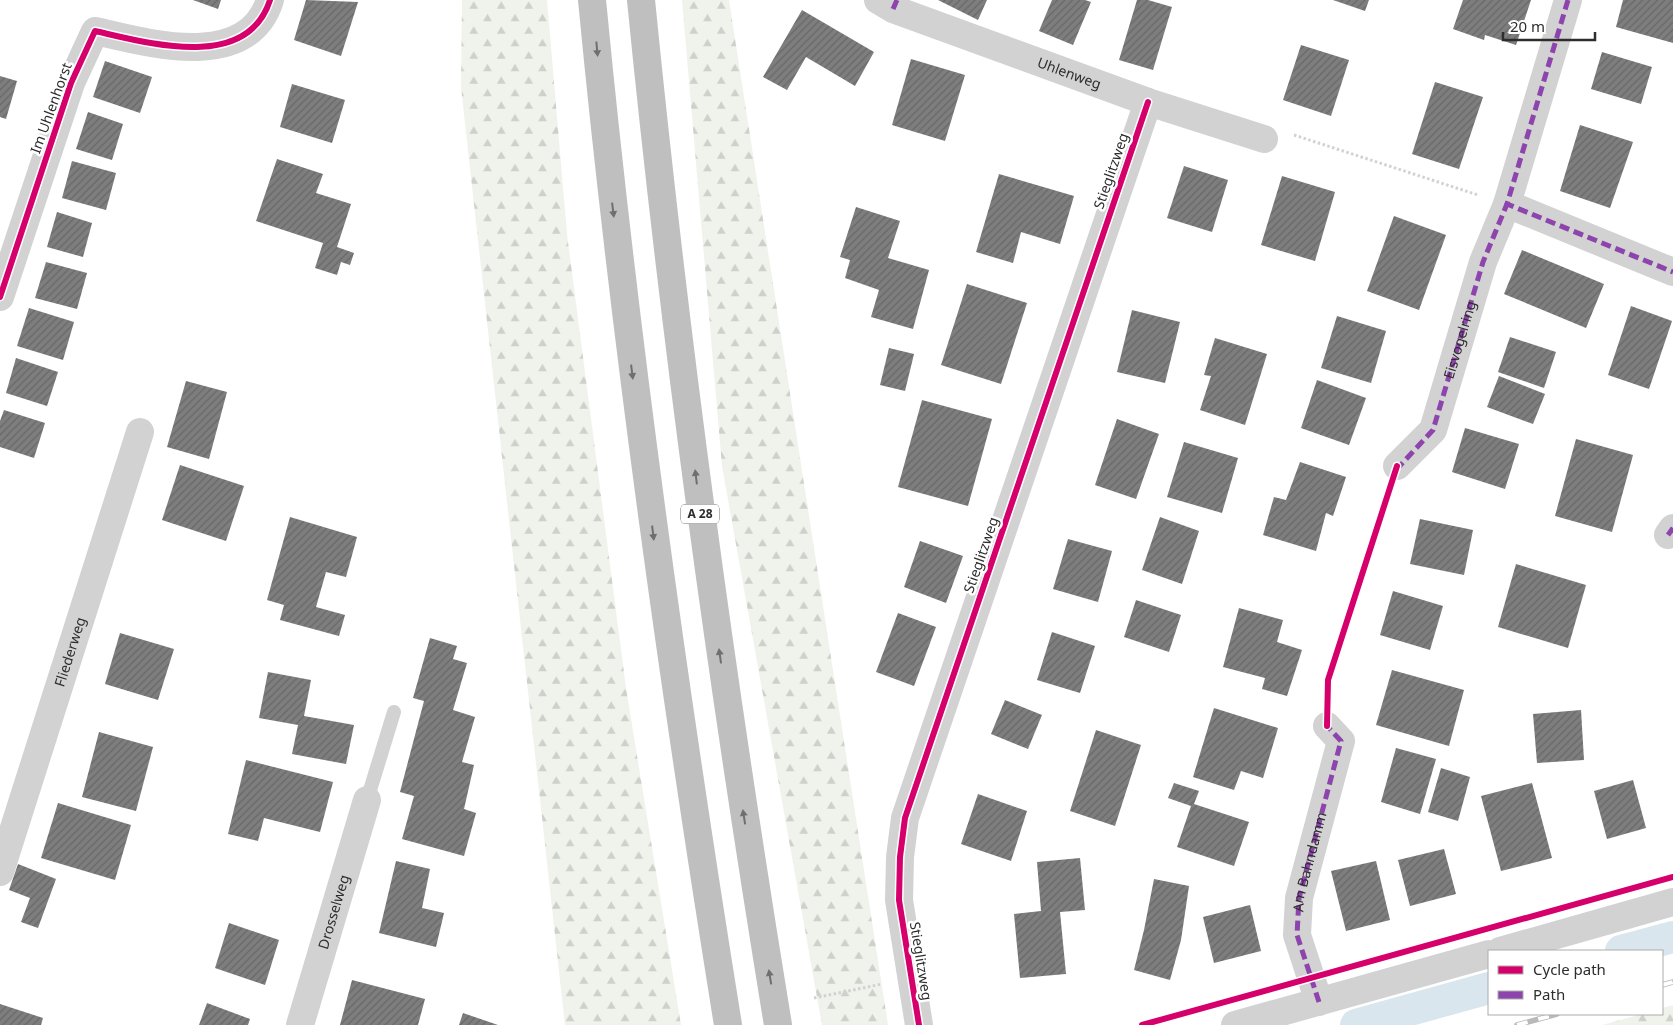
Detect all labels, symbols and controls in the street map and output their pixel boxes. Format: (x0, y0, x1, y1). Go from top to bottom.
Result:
scale bar (1503, 10, 1596, 42)
text: 20 m (1510, 16, 1545, 36)
one-way arrow (593, 41, 601, 57)
street label: Uhlenweg (1035, 52, 1104, 93)
street label: Im Uhlenhorst (25, 60, 76, 156)
street label: Stieglitzweg (1089, 130, 1132, 211)
one-way arrow (609, 203, 617, 219)
street label: Eisvogelring (1439, 298, 1480, 381)
one-way arrow (628, 364, 636, 380)
one-way arrow (691, 469, 699, 485)
road number: A 28 (681, 504, 719, 524)
street label: Stieglitzweg (959, 514, 1002, 595)
one-way arrow (649, 525, 657, 541)
street label: Fliederweg (50, 614, 90, 689)
one-way arrow (716, 647, 724, 663)
one-way arrow (739, 808, 747, 824)
street label: Am Bahndamm (1288, 810, 1331, 912)
street label: Drosselweg (313, 872, 353, 951)
street label: Stieglitzweg (906, 920, 937, 1002)
legend (1488, 950, 1663, 1015)
text: Cycle path (1533, 959, 1606, 979)
one-way arrow (766, 969, 774, 985)
text: Path (1533, 984, 1565, 1004)

